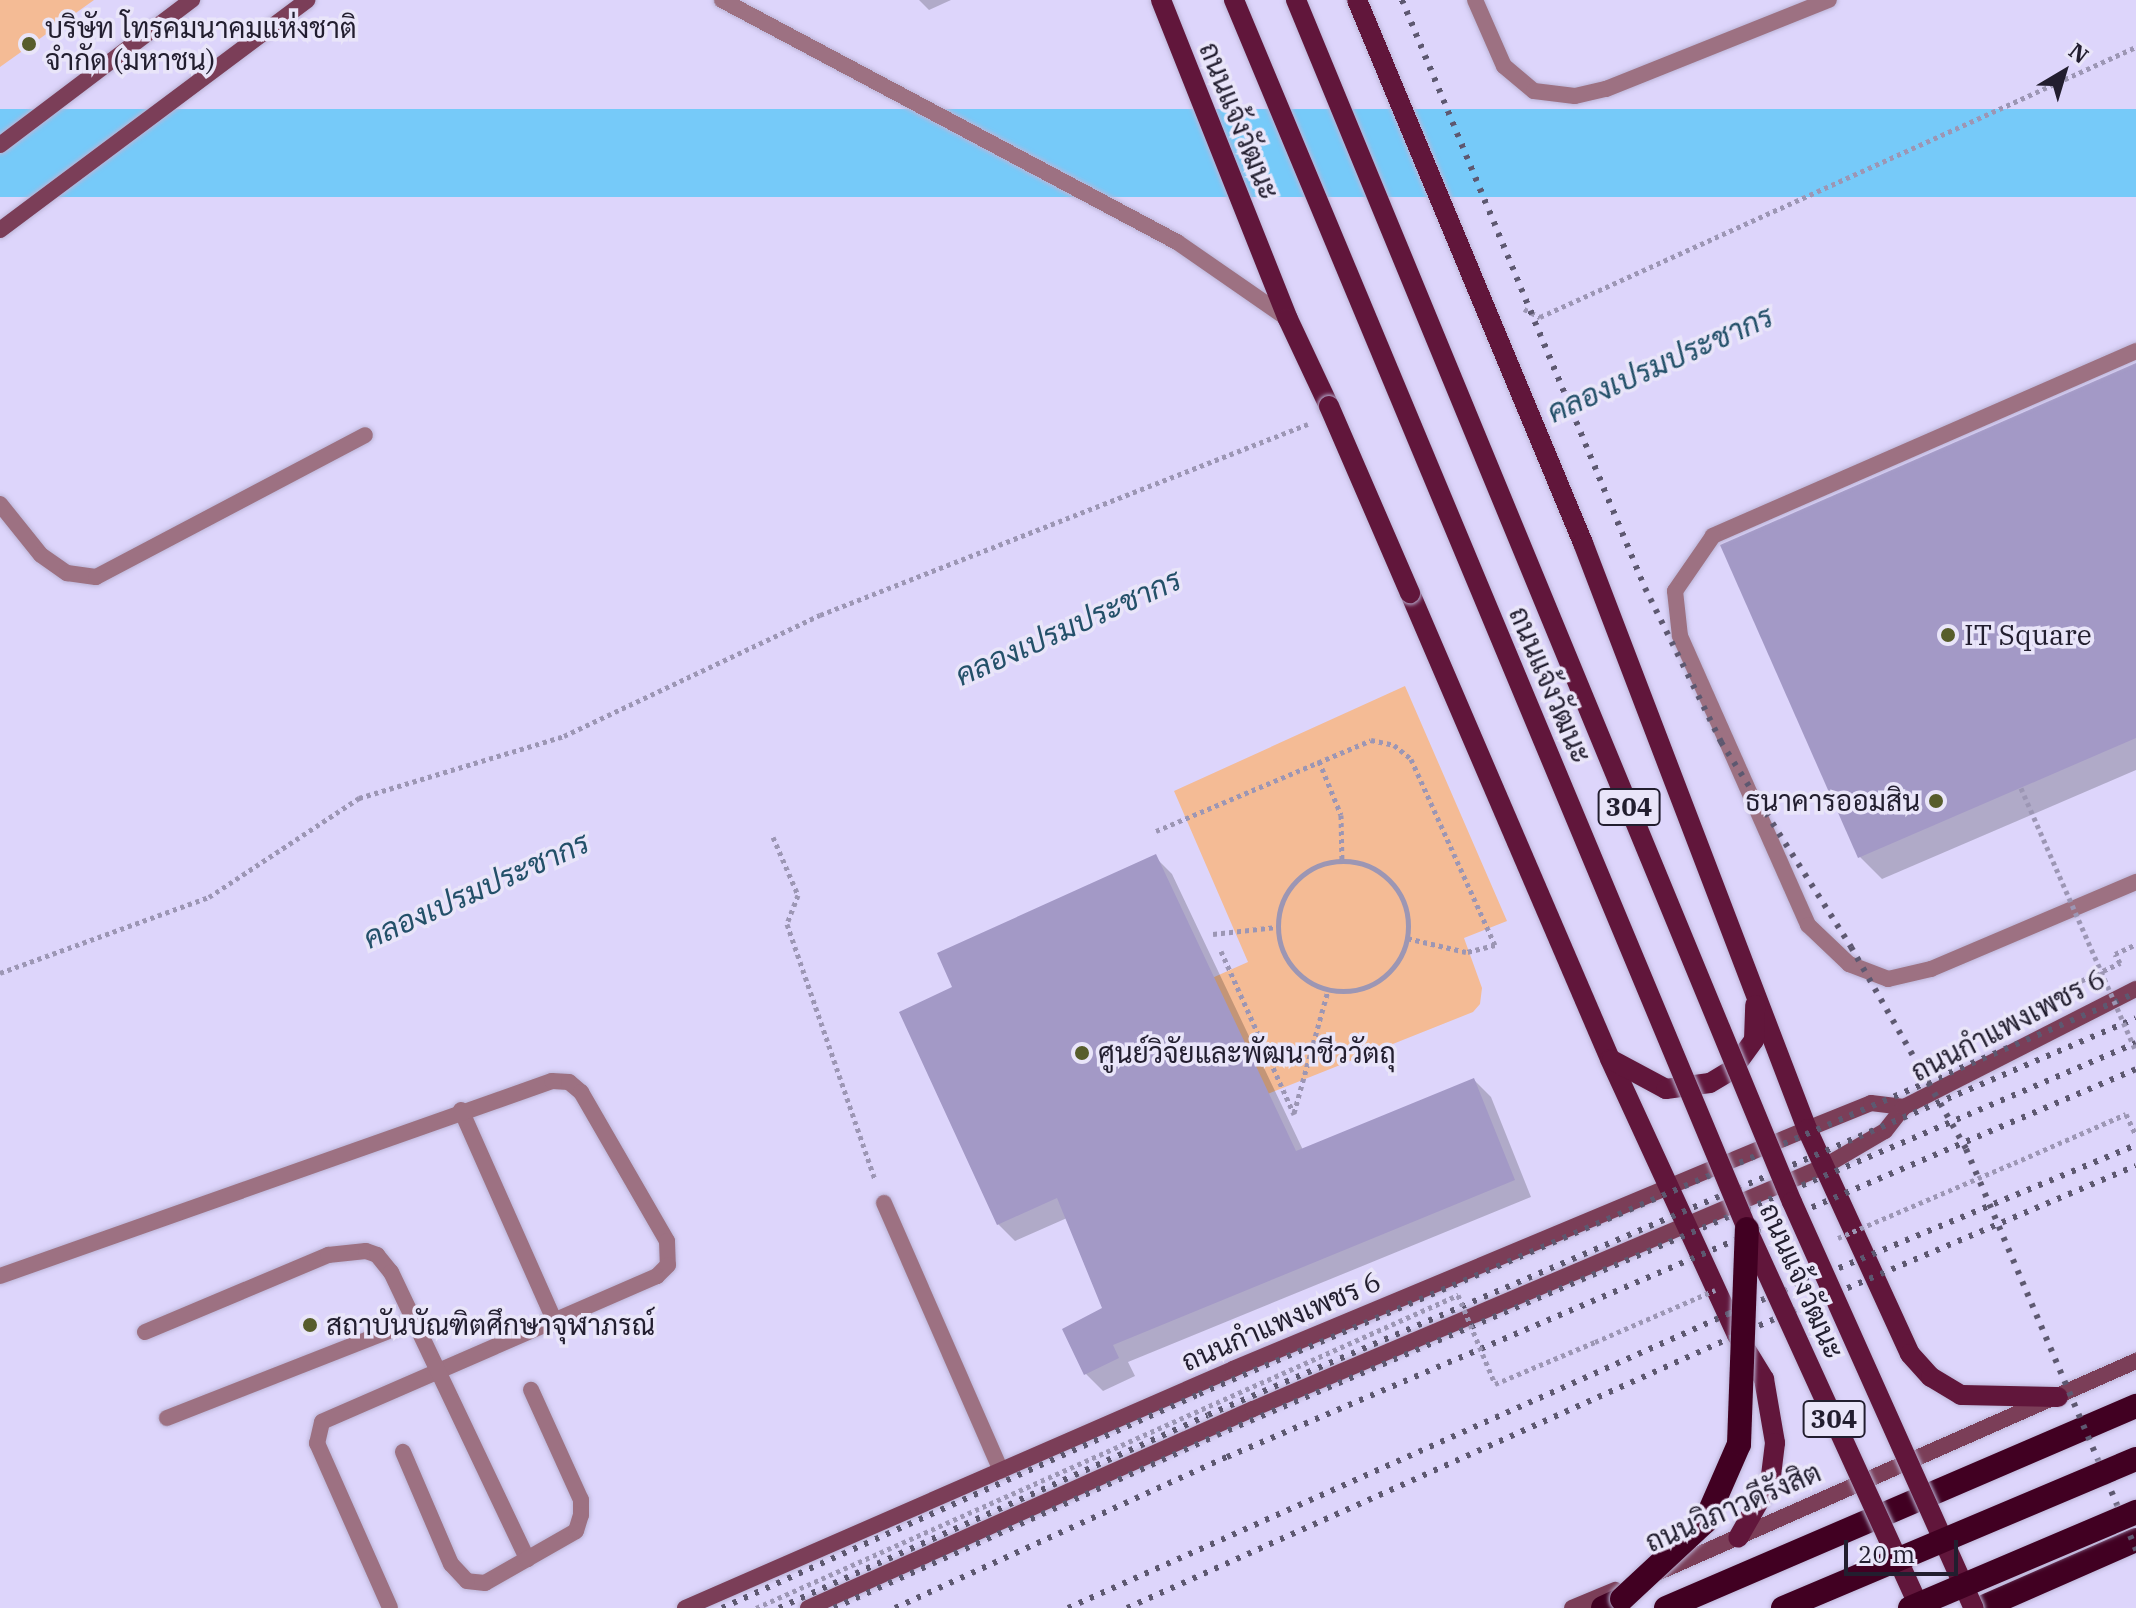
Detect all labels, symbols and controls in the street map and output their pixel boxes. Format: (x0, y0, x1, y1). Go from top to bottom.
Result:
place label: บริษัท โทรคมนาคมแห่งชาติ จำกัด (มหาชน) (45, 11, 357, 77)
north arrow (2024, 32, 2104, 112)
marker: บริษัท โทรคมนาคมแห่งชาติ จำกัด (มหาชน) (20, 35, 38, 53)
text: N (2063, 36, 2095, 69)
street label: ถนนแจ้งวัฒนะ (1192, 37, 1286, 205)
water label: คลองเปรมประชากร (1542, 298, 1778, 430)
water label: คลองเปรมประชากร (950, 561, 1186, 693)
street label: ถนนแจ้งวัฒนะ (1502, 602, 1598, 768)
place label: IT Square (1964, 618, 2092, 652)
marker: IT Square (1939, 626, 1957, 644)
place label: ธนาคารออมสิน (1745, 784, 1920, 818)
road number: 304 (1597, 785, 1661, 829)
marker: ธนาคารออมสิน (1927, 792, 1945, 810)
water label: คลองเปรมประชากร (358, 824, 594, 956)
street label: ถนนกำแพงเพชร 6 (1905, 962, 2111, 1088)
place label: ศูนย์วิจัยและพัฒนาชีววัตถุ (1098, 1036, 1396, 1070)
marker: ศูนย์วิจัยและพัฒนาชีววัตถุ (1073, 1044, 1091, 1062)
street label: ถนนแจ้งวัฒนะ (1753, 1198, 1851, 1364)
street label: ถนนกำแพงเพชร 6 (1176, 1264, 1386, 1378)
place label: สถาบันบัณฑิตศึกษาจุฬาภรณ์ (326, 1308, 655, 1342)
marker: สถาบันบัณฑิตศึกษาจุฬาภรณ์ (301, 1316, 319, 1334)
road number: 304 (1802, 1397, 1866, 1441)
street label: ถนนวิภาวดีรังสิต (1640, 1455, 1826, 1559)
scale bar (1848, 1524, 1962, 1574)
text: 20 m (1858, 1538, 1915, 1570)

